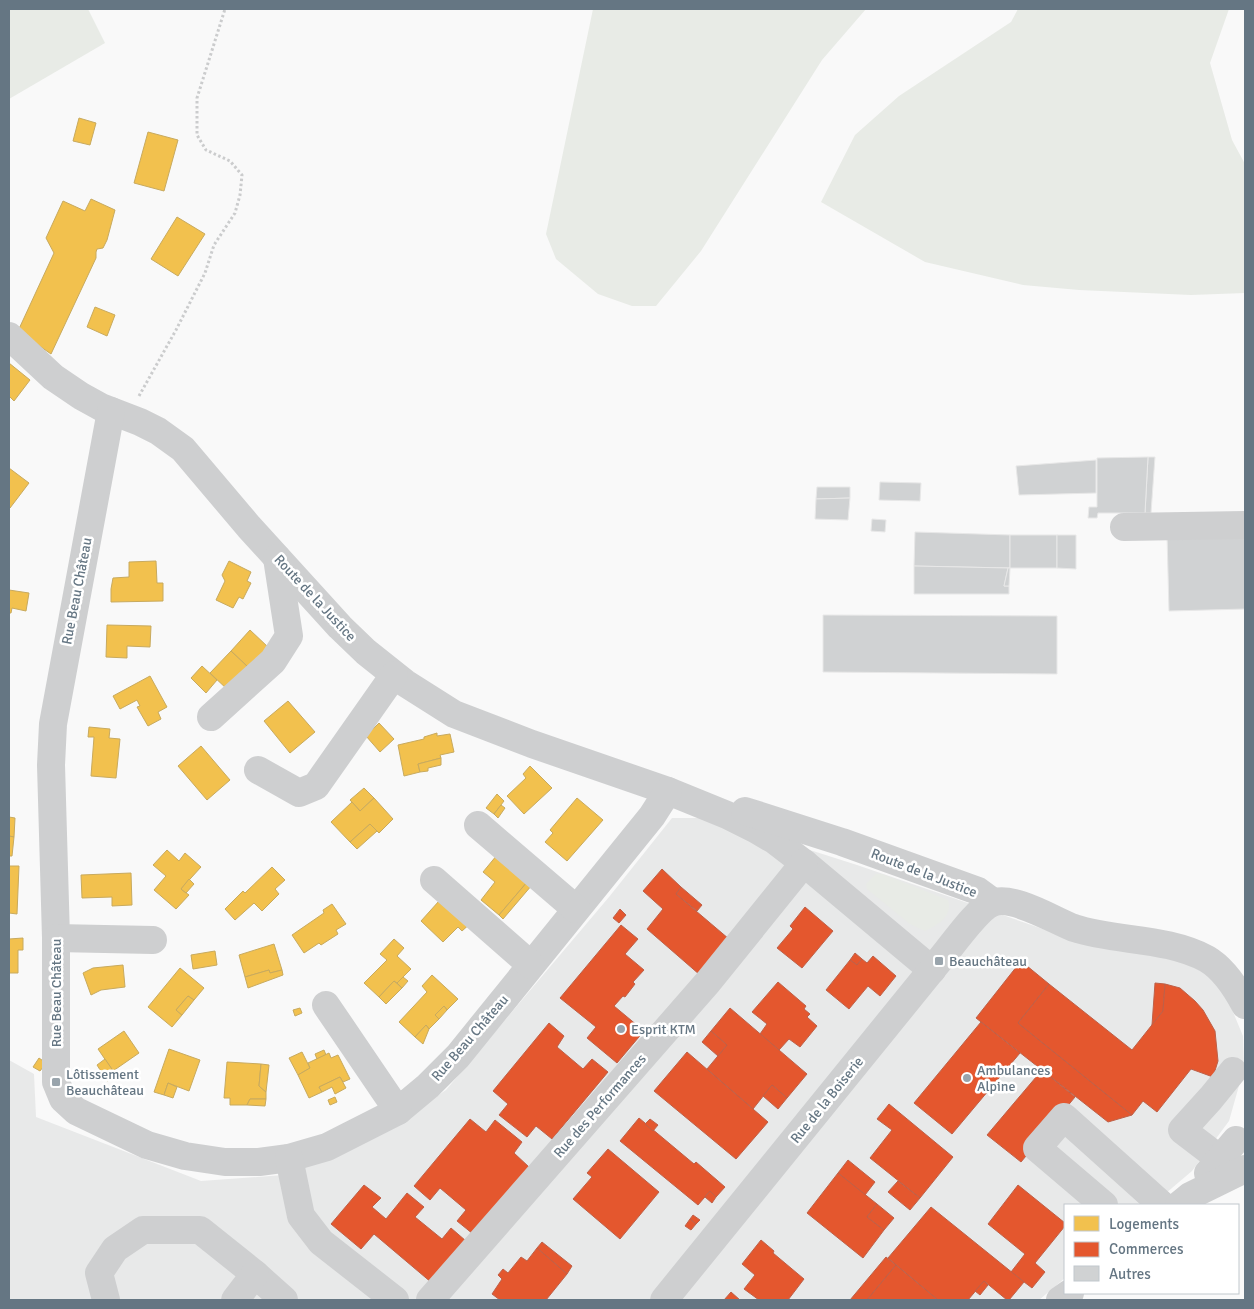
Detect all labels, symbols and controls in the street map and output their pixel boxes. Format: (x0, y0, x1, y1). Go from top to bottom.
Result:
street label: Rue Beau Château (58, 536, 96, 646)
street label: Route de la Justice (271, 551, 359, 645)
street label: Route de la Justice (869, 845, 979, 901)
street label: Rue Beau Château (48, 939, 65, 1047)
place label: Beauchâteau (949, 953, 1027, 970)
marker: Beauchâteau (933, 955, 945, 967)
street label: Rue Beau Château (428, 991, 512, 1085)
place label: Esprit KTM (631, 1021, 696, 1038)
marker: Esprit KTM (615, 1023, 627, 1035)
street label: Rue des Performances (550, 1051, 650, 1161)
street label: Rue de la Boiserie (787, 1053, 867, 1147)
place label: Ambulances Alpine (977, 1062, 1050, 1095)
place label: Lôtissement Beauchâteau (66, 1066, 144, 1099)
marker: Ambulances Alpine (961, 1072, 973, 1084)
marker: Lôtissement Beauchâteau (50, 1076, 62, 1088)
legend (1064, 1204, 1239, 1294)
text: Logements (1109, 1215, 1180, 1233)
text: Commerces (1109, 1240, 1184, 1258)
text: Autres (1109, 1265, 1151, 1283)

